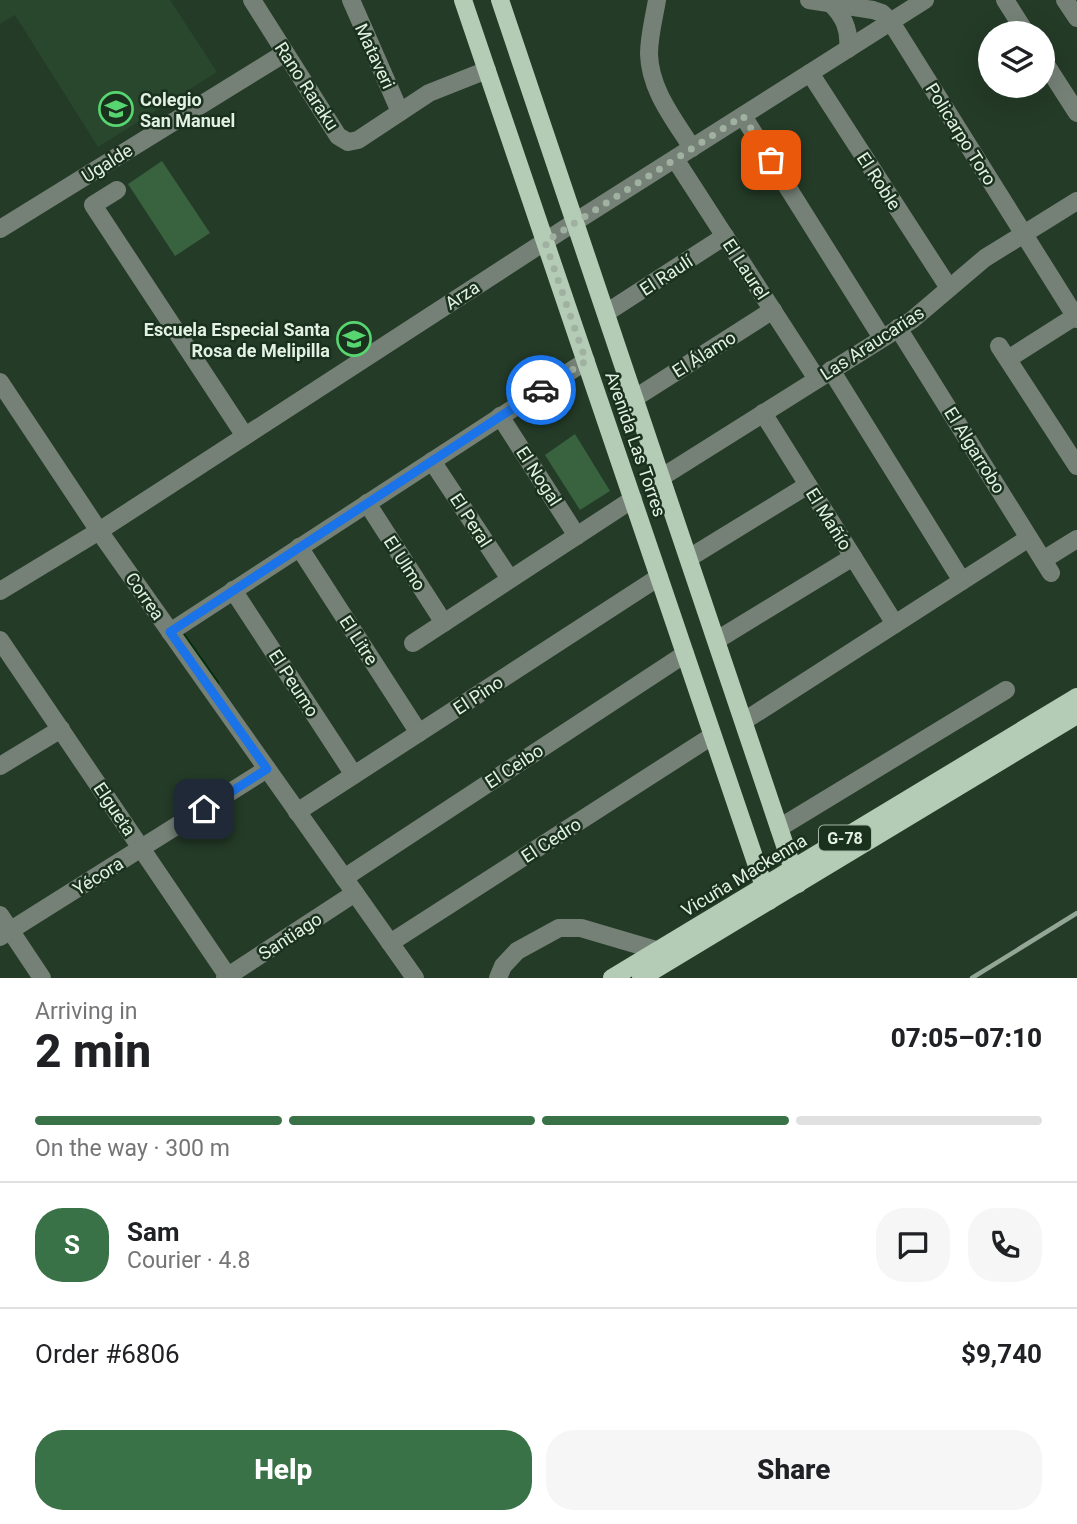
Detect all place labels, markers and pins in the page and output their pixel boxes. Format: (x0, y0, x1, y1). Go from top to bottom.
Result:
place label: Colegio San Manuel (140, 89, 235, 131)
school or university icon: Colegio San Manuel (97, 90, 135, 128)
pin (741, 130, 801, 190)
place label: Escuela Especial Santa Rosa de Melipilla (144, 319, 330, 361)
school or university icon: Escuela Especial Santa Rosa de Melipilla (335, 320, 373, 358)
pin (174, 779, 234, 839)

